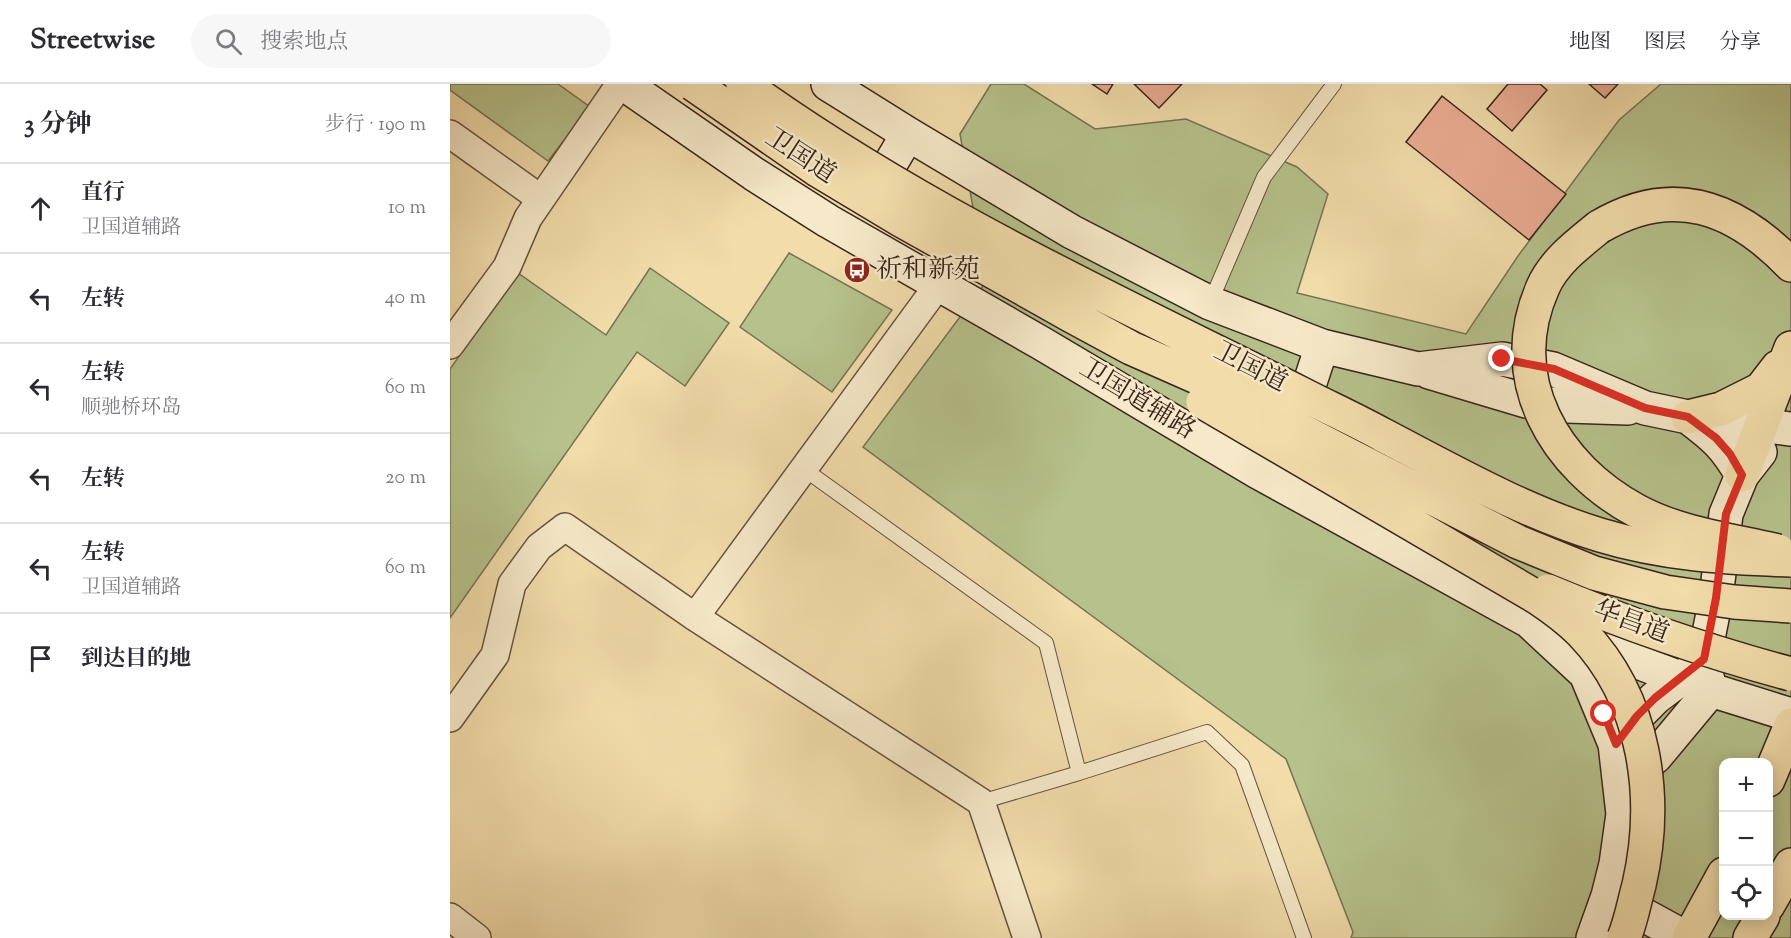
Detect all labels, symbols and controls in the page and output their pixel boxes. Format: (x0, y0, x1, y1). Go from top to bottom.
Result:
search box (191, 14, 611, 68)
text: Streetwise (30, 21, 155, 61)
icon: search (212, 25, 245, 58)
text: 搜索地点 (260, 27, 348, 59)
text: 地图 (1569, 28, 1611, 58)
text: 图层 (1644, 28, 1686, 58)
text: 分享 (1719, 28, 1761, 58)
text: 3 分钟 (24, 107, 92, 144)
text: 步行 · 190 m (325, 111, 426, 140)
street label: 卫国道 (757, 120, 843, 194)
text: 直行 (81, 178, 125, 210)
icon: ahead (24, 192, 57, 225)
text: 10 m (388, 194, 426, 223)
text: 卫国道辅路 (81, 214, 181, 243)
place label: 祈和新苑 (876, 252, 980, 289)
bus stop icon: 祈和新苑 (842, 255, 872, 285)
icon: left (24, 282, 57, 315)
text: 左转 (81, 284, 125, 316)
text: 40 m (385, 284, 426, 313)
street label: 卫国道 (1207, 334, 1293, 402)
route end (1488, 345, 1514, 371)
street label: 卫国道辅路 (1072, 351, 1202, 449)
text: 左转 (81, 358, 125, 390)
icon: left (24, 372, 57, 405)
text: 60 m (385, 374, 426, 403)
text: 顺驰桥环岛 (81, 394, 181, 423)
icon: left (24, 462, 57, 495)
text: 左转 (81, 464, 125, 496)
text: 20 m (385, 464, 426, 493)
text: 左转 (81, 538, 125, 570)
icon: left (24, 552, 57, 585)
text: 60 m (385, 554, 426, 583)
text: 卫国道辅路 (81, 574, 181, 603)
street label: 华昌道 (1588, 592, 1674, 654)
icon: arrive (24, 642, 57, 675)
text: 到达目的地 (81, 644, 191, 676)
route start (1590, 700, 1616, 726)
map controls (1719, 758, 1773, 920)
button: + (1719, 758, 1773, 812)
button: − (1719, 812, 1773, 866)
button: locate (1719, 866, 1773, 920)

